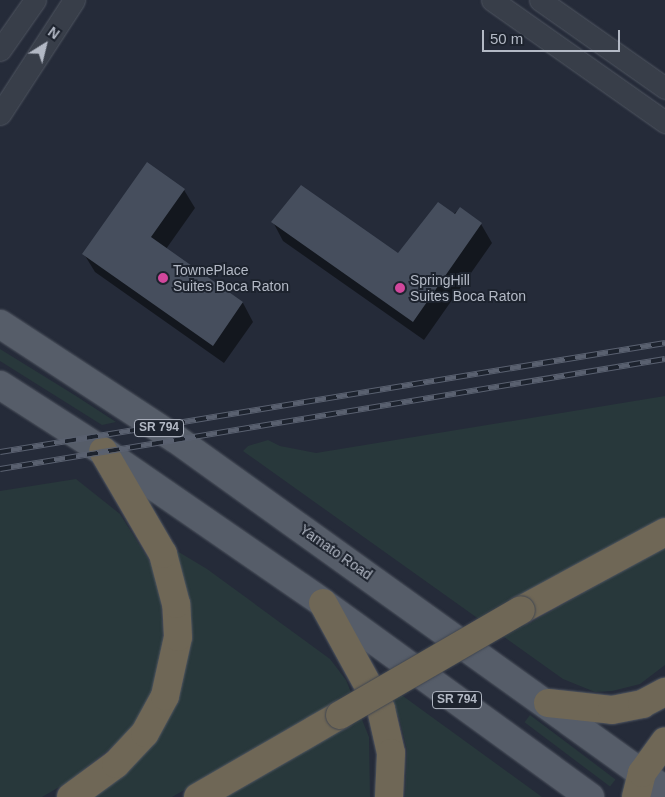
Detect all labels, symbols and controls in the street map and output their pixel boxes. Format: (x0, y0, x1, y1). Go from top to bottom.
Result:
north arrow (20, 20, 70, 70)
scale bar (485, 20, 622, 52)
text: N (45, 23, 63, 42)
text: 50 m (490, 30, 523, 47)
place label: TownePlace Suites Boca Raton (173, 262, 289, 294)
marker: TownePlace Suites Boca Raton (157, 272, 169, 284)
place label: SpringHill Suites Boca Raton (410, 272, 526, 304)
marker: SpringHill Suites Boca Raton (394, 282, 406, 294)
road number: SR 794 (133, 418, 185, 438)
street label: Yamato Road (297, 521, 375, 583)
road number: SR 794 (431, 690, 483, 710)

